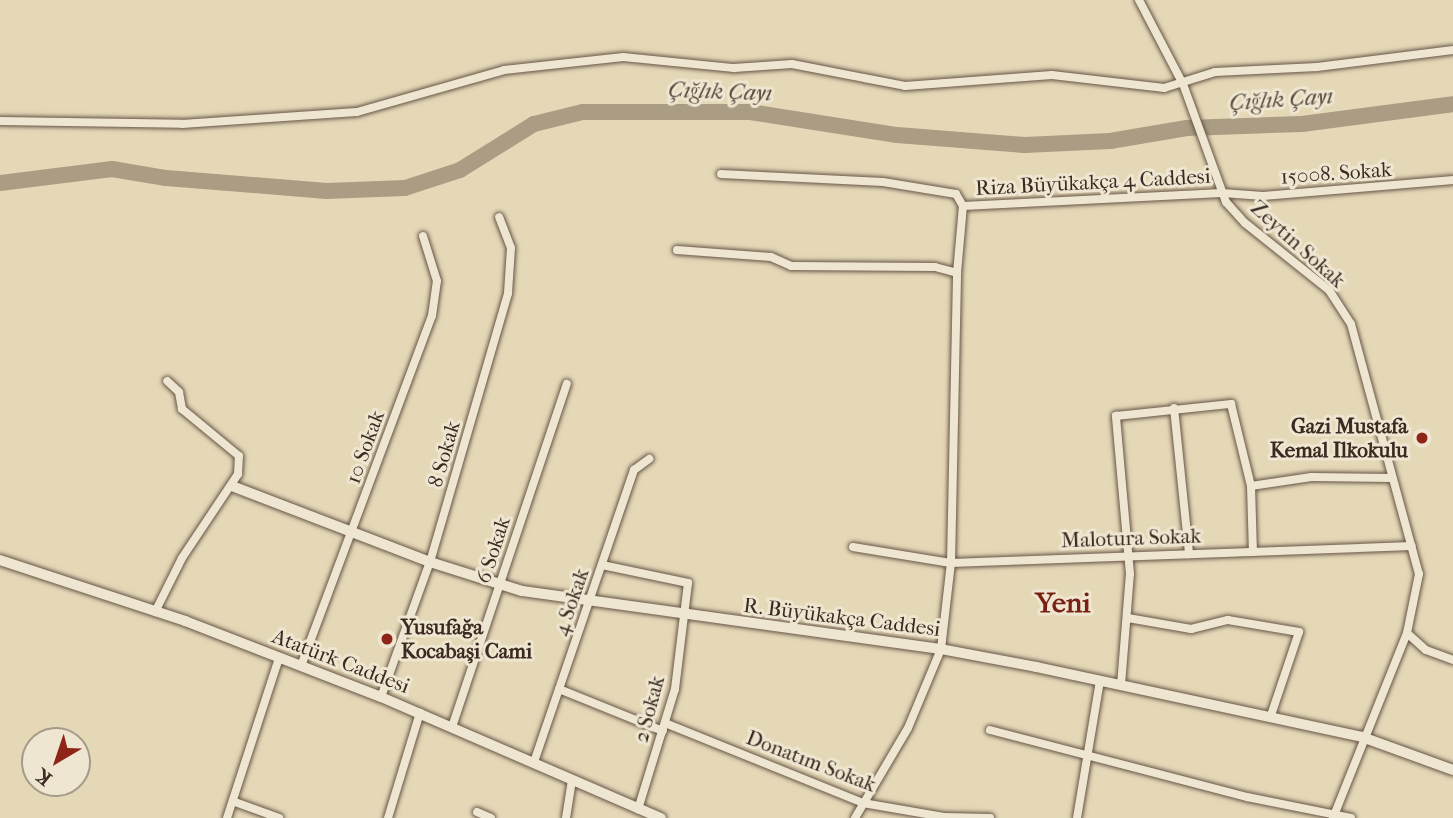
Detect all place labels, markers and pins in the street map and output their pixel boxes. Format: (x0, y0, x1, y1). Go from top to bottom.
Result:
place label: Gazi Mustafa Kemal Ilkokulu (1270, 413, 1408, 463)
marker: Gazi Mustafa Kemal Ilkokulu (1414, 430, 1430, 446)
place label: Yusufağa Kocabaşi Cami (401, 614, 532, 664)
marker: Yusufağa Kocabaşi Cami (379, 631, 395, 647)

